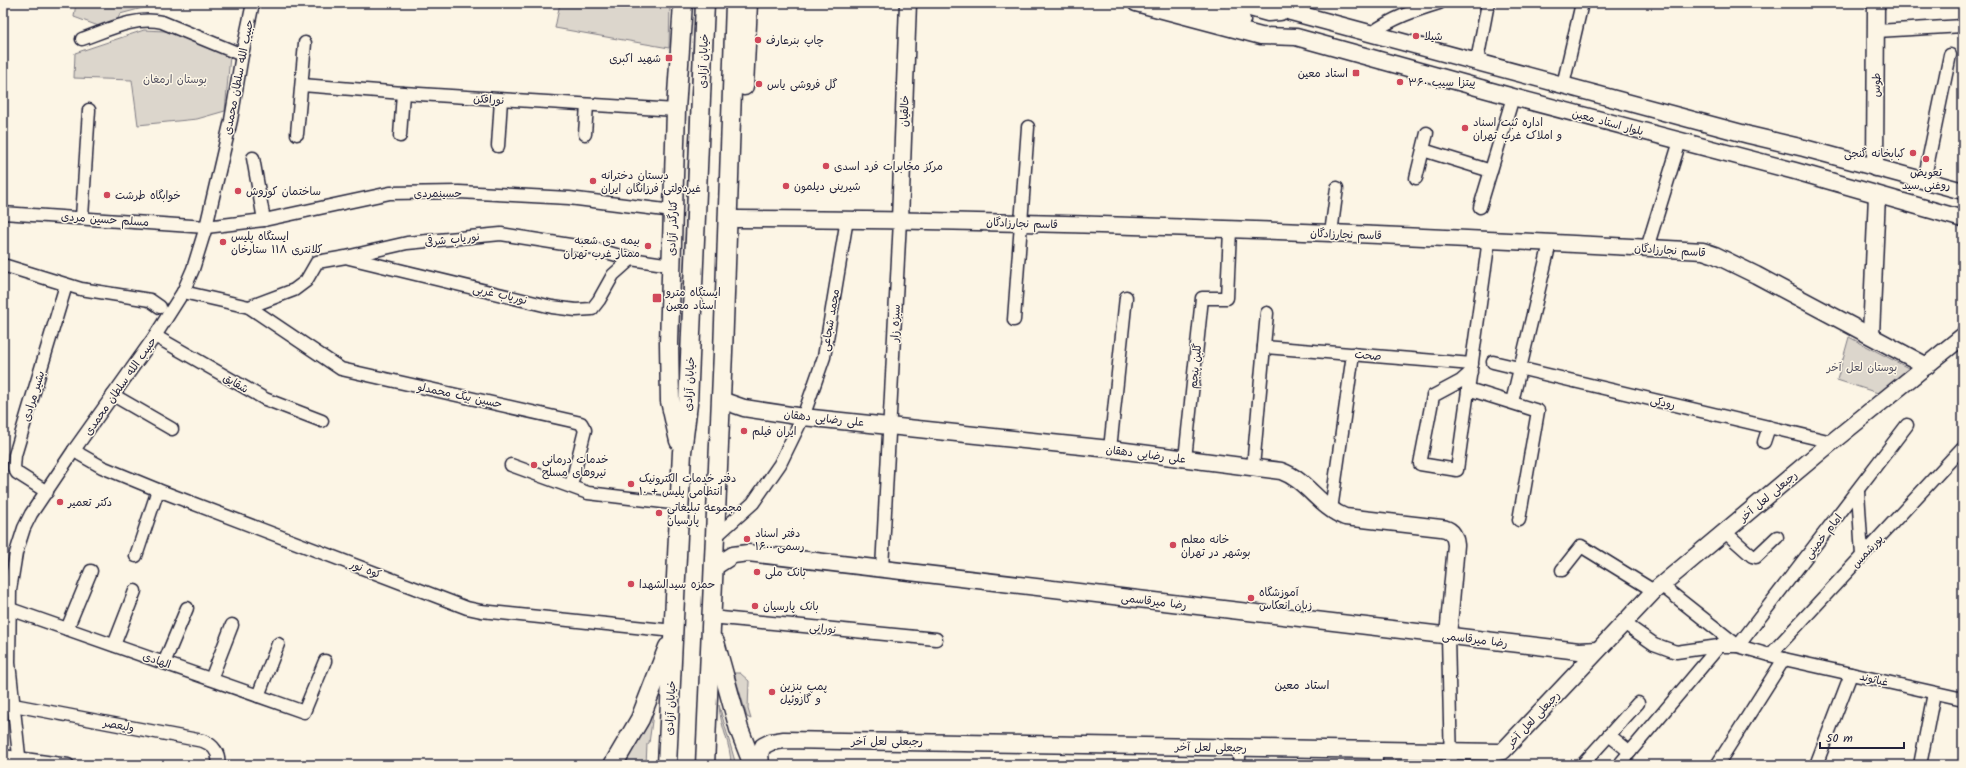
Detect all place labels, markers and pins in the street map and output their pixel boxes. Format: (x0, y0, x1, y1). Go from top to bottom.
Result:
place label: شیلا (1424, 28, 1443, 46)
marker: شیلا (1411, 31, 1421, 41)
place label: چاپ بنرعارف (766, 32, 824, 50)
marker: چاپ بنرعارف (753, 35, 763, 45)
place label: شهید اکبری (609, 50, 661, 68)
marker: شهید اکبری (664, 53, 674, 63)
place label: استاد معین (1298, 65, 1348, 83)
marker: استاد معین (1351, 68, 1361, 78)
place label: پیتزا سیب ۳۶۰ (1408, 74, 1475, 92)
place label: گل فروشی یاس (767, 76, 838, 94)
marker: پیتزا سیب ۳۶۰ (1395, 77, 1405, 87)
marker: گل فروشی یاس (754, 79, 764, 89)
place label: اداره ثبت اسناد و املاک غرب تهران (1473, 114, 1562, 145)
marker: اداره ثبت اسناد و املاک غرب تهران (1460, 123, 1470, 133)
place label: کبابخانه گنجی (1844, 145, 1905, 163)
marker: کبابخانه گنجی (1908, 148, 1918, 158)
marker: تعویض روغنی سید (1921, 154, 1931, 164)
place label: مرکز مخابرات فرد اسدی (834, 158, 943, 176)
marker: مرکز مخابرات فرد اسدی (821, 161, 831, 171)
place label: تعویض روغنی سید (1902, 164, 1950, 195)
place label: دبستان دخترانه غیردولتی فرزانگان ايران (601, 167, 701, 198)
marker: دبستان دخترانه غیردولتی فرزانگان ايران (588, 176, 598, 186)
place label: شیرینی دیلمون (794, 178, 860, 196)
marker: شیرینی دیلمون (781, 181, 791, 191)
place label: ساختمان کوروش (246, 183, 321, 201)
marker: ساختمان کوروش (233, 186, 243, 196)
place label: خوابگاه طرشت (115, 187, 181, 205)
marker: خوابگاه طرشت (102, 190, 112, 200)
place label: ایستگاه پلیس کلانتری ۱۱۸ ستارخان (231, 228, 323, 259)
place label: بیمه دی شعبه ممتاز غرب تهران (563, 232, 640, 263)
marker: ایستگاه پلیس کلانتری ۱۱۸ ستارخان (218, 237, 228, 247)
marker: بیمه دی شعبه ممتاز غرب تهران (643, 241, 653, 251)
place label: ایستگاه مترو استاد معین (665, 284, 721, 315)
marker: ایستگاه مترو استاد معین (651, 292, 663, 304)
place label: ایران فیلم (752, 423, 796, 441)
marker: ایران فیلم (739, 426, 749, 436)
place label: خدمات درمانی نیروهای مسلح (542, 451, 609, 482)
marker: خدمات درمانی نیروهای مسلح (529, 460, 539, 470)
place label: دفتر خدمات الکترونیک انتظامی پلیس + ۱۰ (639, 470, 736, 501)
marker: دفتر خدمات الکترونیک انتظامی پلیس + ۱۰ (626, 479, 636, 489)
place label: دکتر تعمیر (67, 494, 112, 512)
marker: دکتر تعمیر (55, 497, 65, 507)
place label: مجموعه تبلیغاتی پارسیان (667, 499, 742, 530)
marker: مجموعه تبلیغاتی پارسیان (654, 508, 664, 518)
place label: دفتر اسناد رسمی ۱۶۰۰ (755, 525, 804, 556)
place label: خانه معلم بوشهر در تهران (1181, 531, 1251, 562)
marker: دفتر اسناد رسمی ۱۶۰۰ (742, 534, 752, 544)
marker: خانه معلم بوشهر در تهران (1168, 540, 1178, 550)
place label: بانک ملی (765, 564, 806, 582)
marker: بانک ملی (752, 567, 762, 577)
place label: حمزه سیدالشهدا (639, 576, 715, 594)
marker: حمزه سیدالشهدا (626, 579, 636, 589)
place label: آموزشگاه زبان انعکاس (1259, 584, 1312, 615)
marker: آموزشگاه زبان انعکاس (1246, 593, 1256, 603)
place label: بانک پارسیان (763, 598, 819, 616)
marker: بانک پارسیان (750, 601, 760, 611)
place label: پمپ بنزین و گازوئیل (780, 678, 827, 709)
marker: پمپ بنزین و گازوئیل (767, 687, 777, 697)

